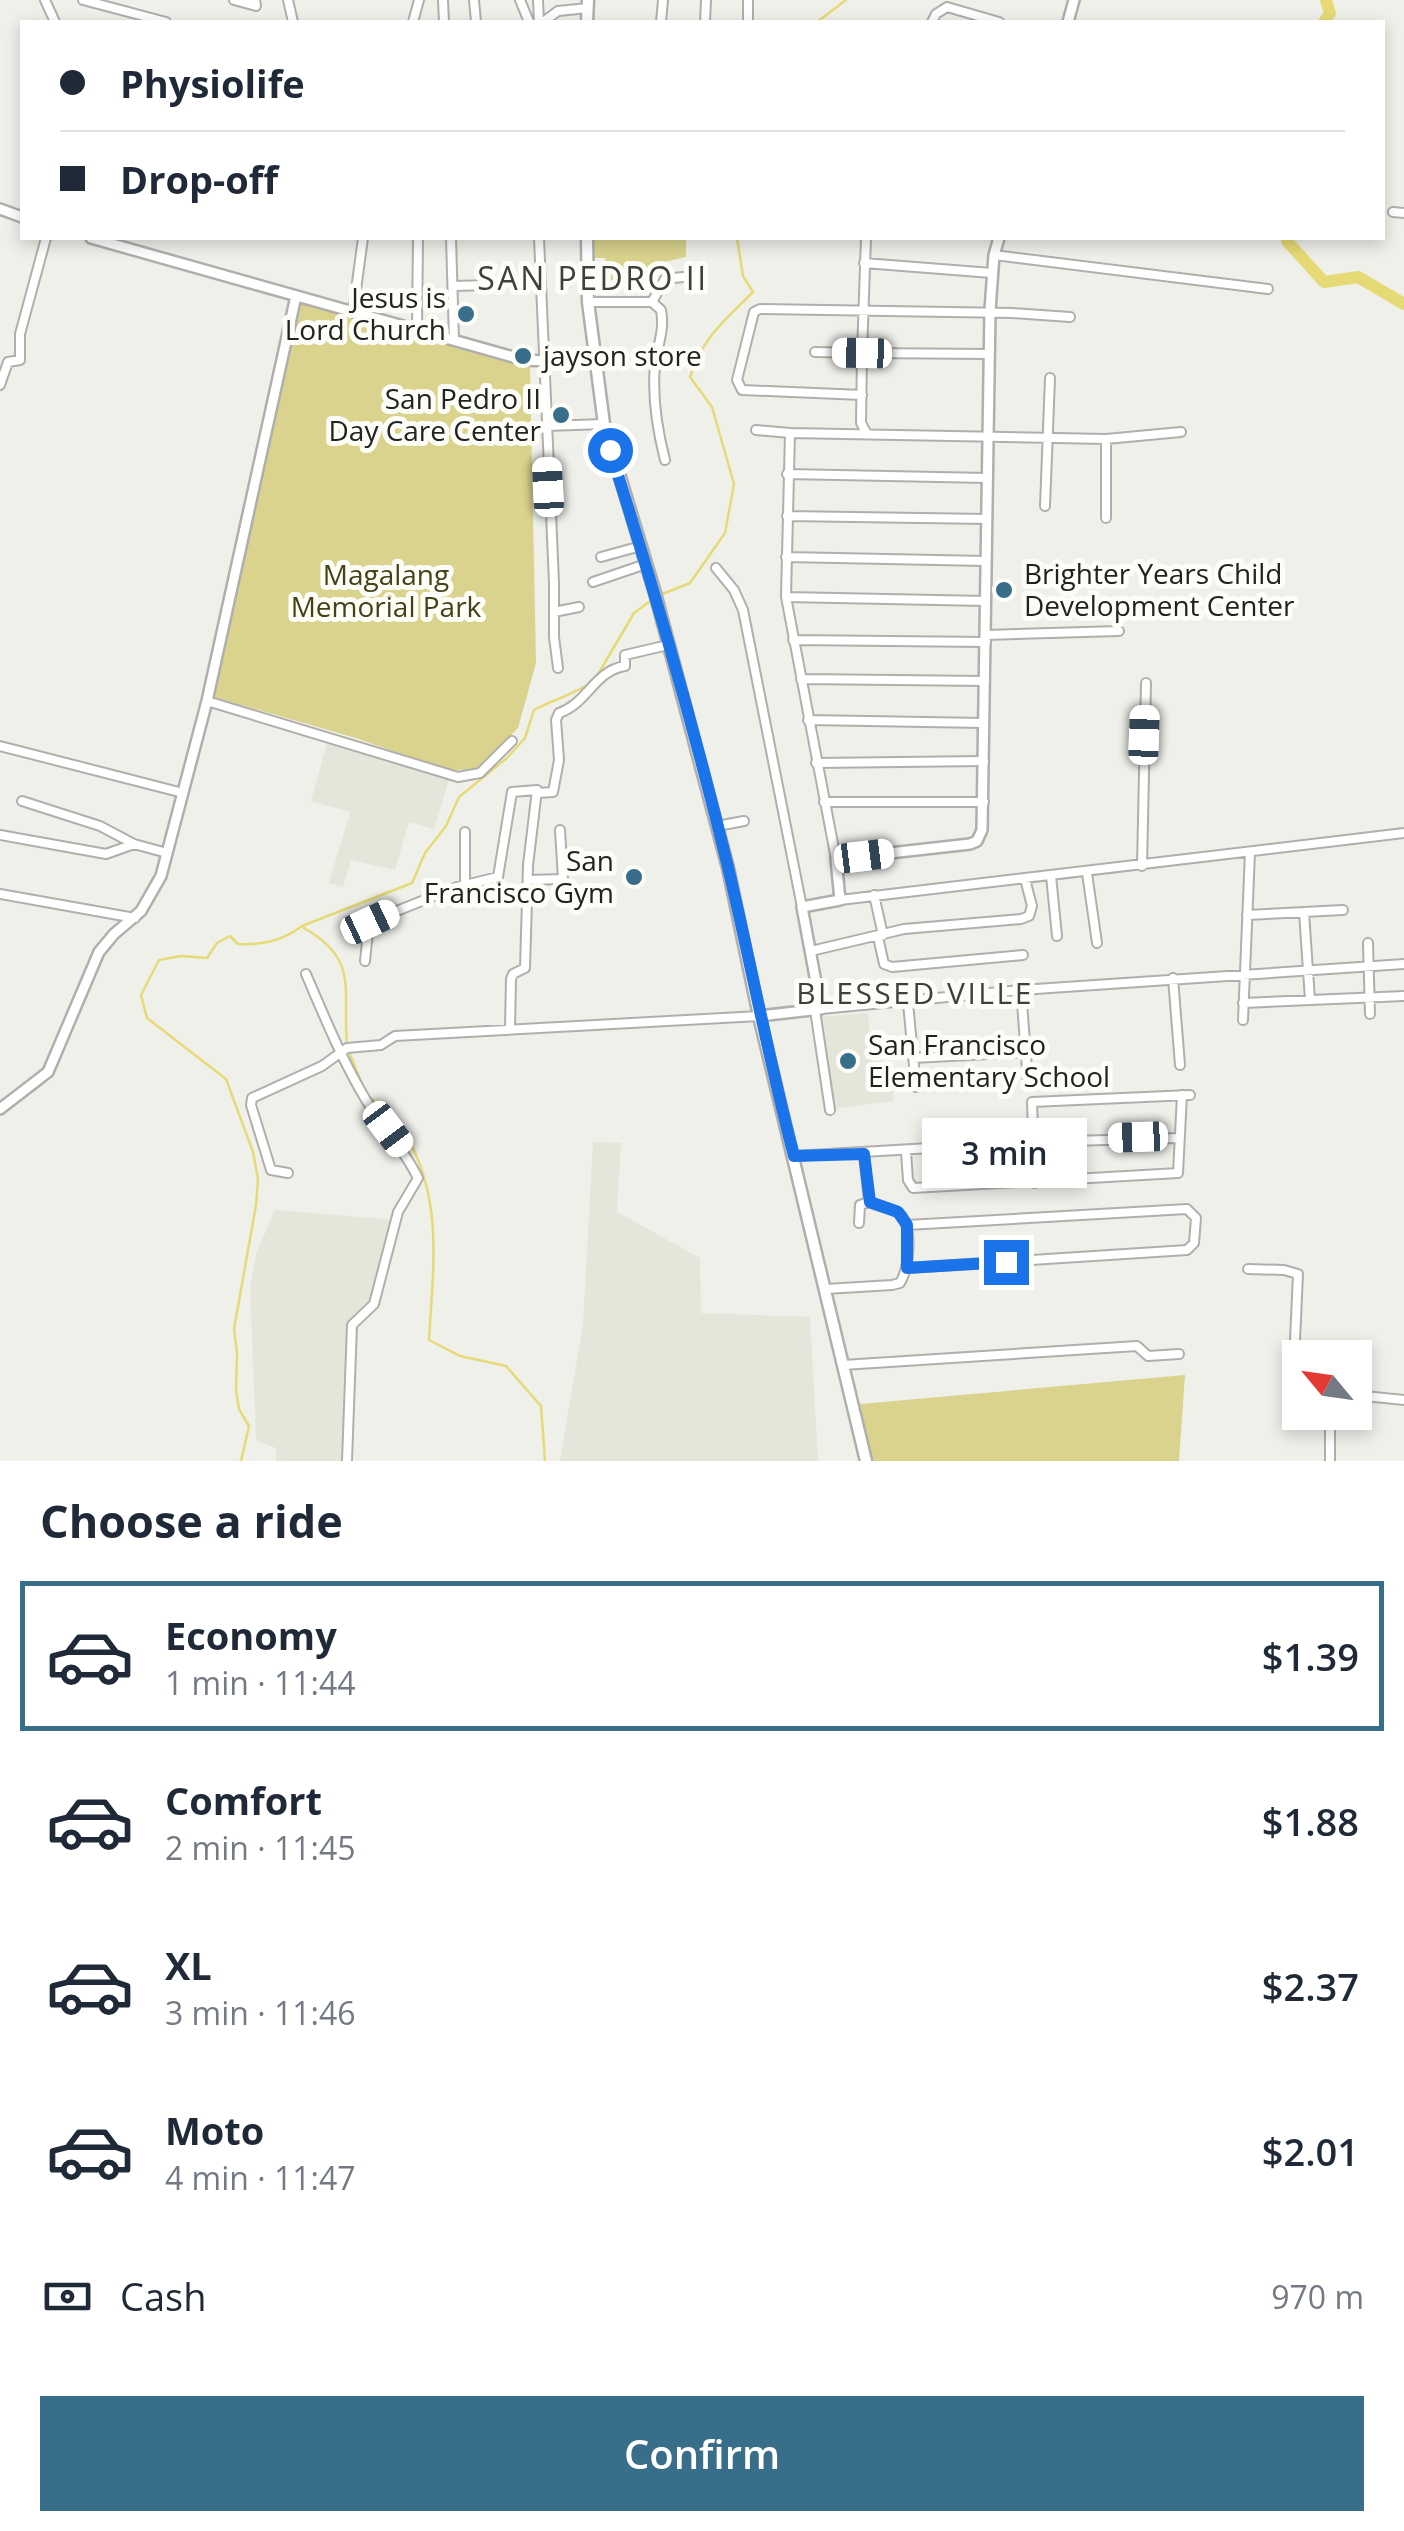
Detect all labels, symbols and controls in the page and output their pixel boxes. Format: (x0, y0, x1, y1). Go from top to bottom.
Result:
text: Physiolife (120, 57, 305, 109)
text: Drop-off (120, 153, 278, 205)
district label: SAN PEDRO II (477, 256, 709, 299)
place label: Jesus is Lord Church (285, 278, 446, 348)
marker: Jesus is Lord Church (455, 303, 477, 325)
place label: jayson store (541, 336, 702, 374)
car (832, 337, 892, 369)
marker: jayson store (512, 345, 534, 367)
place label: San Pedro II Day Care Center (329, 379, 542, 449)
marker: San Pedro II Day Care Center (550, 404, 572, 426)
route start (588, 428, 633, 473)
car (531, 456, 565, 518)
place label: Brighter Years Child Development Center (1024, 554, 1295, 624)
park label: Magalang Memorial Park (291, 555, 482, 625)
marker: Brighter Years Child Development Center (993, 579, 1015, 601)
car (1128, 704, 1160, 766)
car (832, 837, 896, 875)
place label: San Francisco Gym (424, 841, 614, 911)
marker: San Francisco Gym (623, 866, 645, 888)
car (336, 896, 404, 948)
district label: BLESSED VILLE (796, 972, 1034, 1013)
place label: San Francisco Elementary School (868, 1025, 1110, 1095)
marker: San Francisco Elementary School (837, 1050, 859, 1072)
car (358, 1096, 418, 1162)
callout: 3 min (924, 1117, 1088, 1187)
car (1107, 1121, 1169, 1153)
text: 3 min (961, 1131, 1048, 1174)
route end (984, 1240, 1029, 1285)
north arrow (1282, 1340, 1372, 1430)
map controls (1282, 1340, 1372, 1430)
text: Choose a ride (40, 1490, 343, 1551)
text: Economy (165, 1609, 337, 1661)
icon: car (45, 1611, 135, 1701)
text: $1.39 (1262, 1630, 1359, 1682)
text: 1 min · 11:44 (165, 1661, 356, 1704)
text: Comfort (165, 1774, 322, 1826)
icon: car (45, 1776, 135, 1866)
text: $1.88 (1262, 1795, 1359, 1847)
text: 2 min · 11:45 (165, 1826, 356, 1869)
text: XL (165, 1939, 212, 1991)
icon: car (45, 1941, 135, 2031)
text: $2.37 (1262, 1960, 1359, 2012)
text: 3 min · 11:46 (165, 1991, 356, 2034)
text: Moto (165, 2104, 264, 2156)
icon: car (45, 2106, 135, 2196)
text: $2.01 (1262, 2125, 1359, 2177)
text: 4 min · 11:47 (165, 2156, 356, 2199)
icon: cash (40, 2269, 95, 2324)
text: Cash (120, 2270, 206, 2322)
text: 970 m (1271, 2275, 1364, 2318)
button: Confirm (40, 2396, 1364, 2511)

